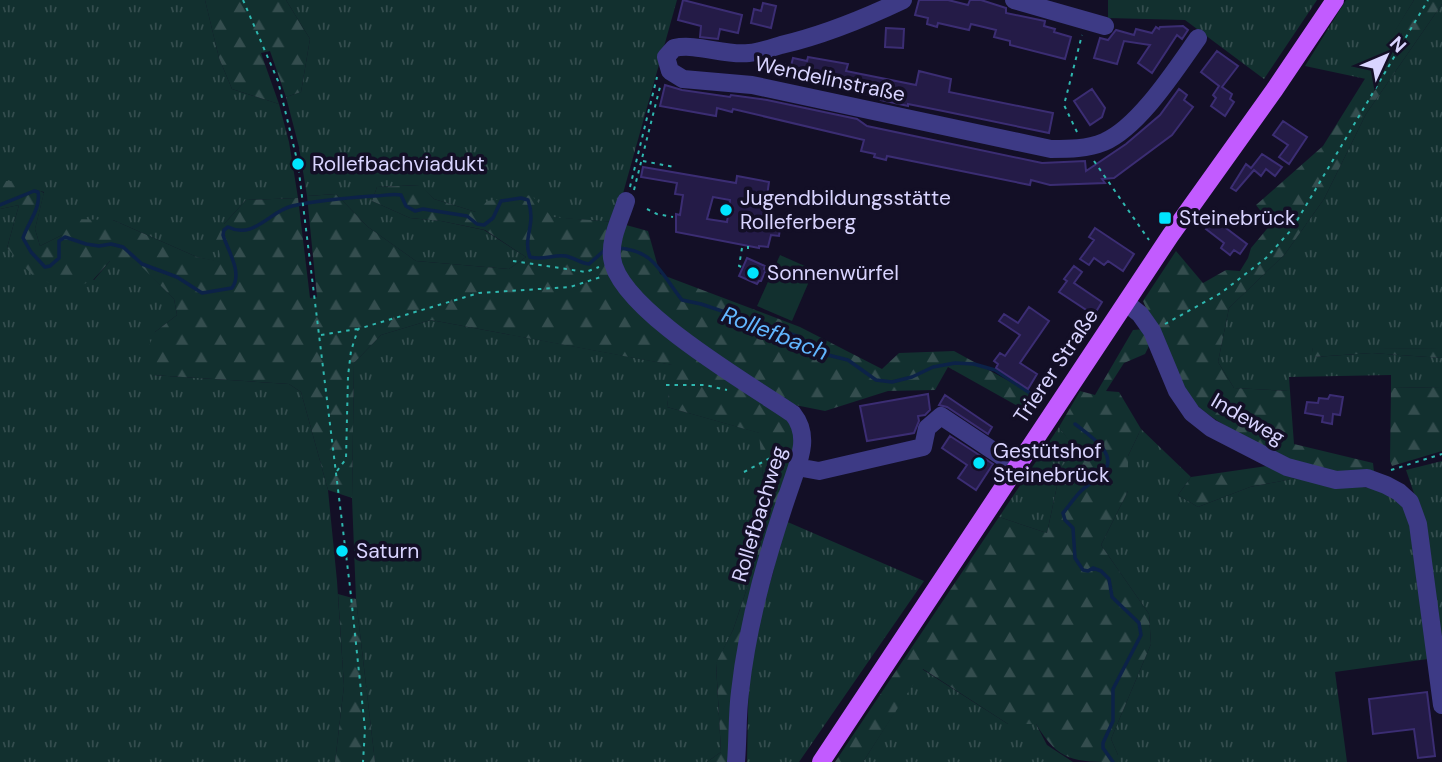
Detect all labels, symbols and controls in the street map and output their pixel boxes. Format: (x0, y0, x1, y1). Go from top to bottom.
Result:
north arrow (1351, 21, 1421, 91)
text: N (1384, 31, 1412, 58)
street label: Wendelinstraße (752, 49, 908, 109)
place label: Rollefbachviadukt (312, 150, 485, 178)
marker: Rollefbachviadukt (290, 156, 306, 172)
place label: Jugendbildungsstätte Rolleferberg (740, 184, 951, 236)
marker: Jugendbildungsstätte Rolleferberg (718, 202, 734, 218)
place label: Steinebrück (1179, 204, 1296, 232)
marker: Steinebrück (1157, 210, 1173, 226)
place label: Sonnenwürfel (767, 259, 899, 287)
marker: Sonnenwürfel (745, 265, 761, 281)
water label: Rollefbach (717, 299, 833, 367)
street label: Trierer Straße (1007, 303, 1105, 429)
street label: Indeweg (1206, 387, 1290, 451)
place label: Gestütshof Steinebrück (993, 437, 1110, 489)
street label: Rollefbachweg (725, 442, 793, 585)
marker: Gestütshof Steinebrück (971, 455, 987, 471)
place label: Saturn (356, 537, 419, 565)
marker: Saturn (334, 543, 350, 559)

